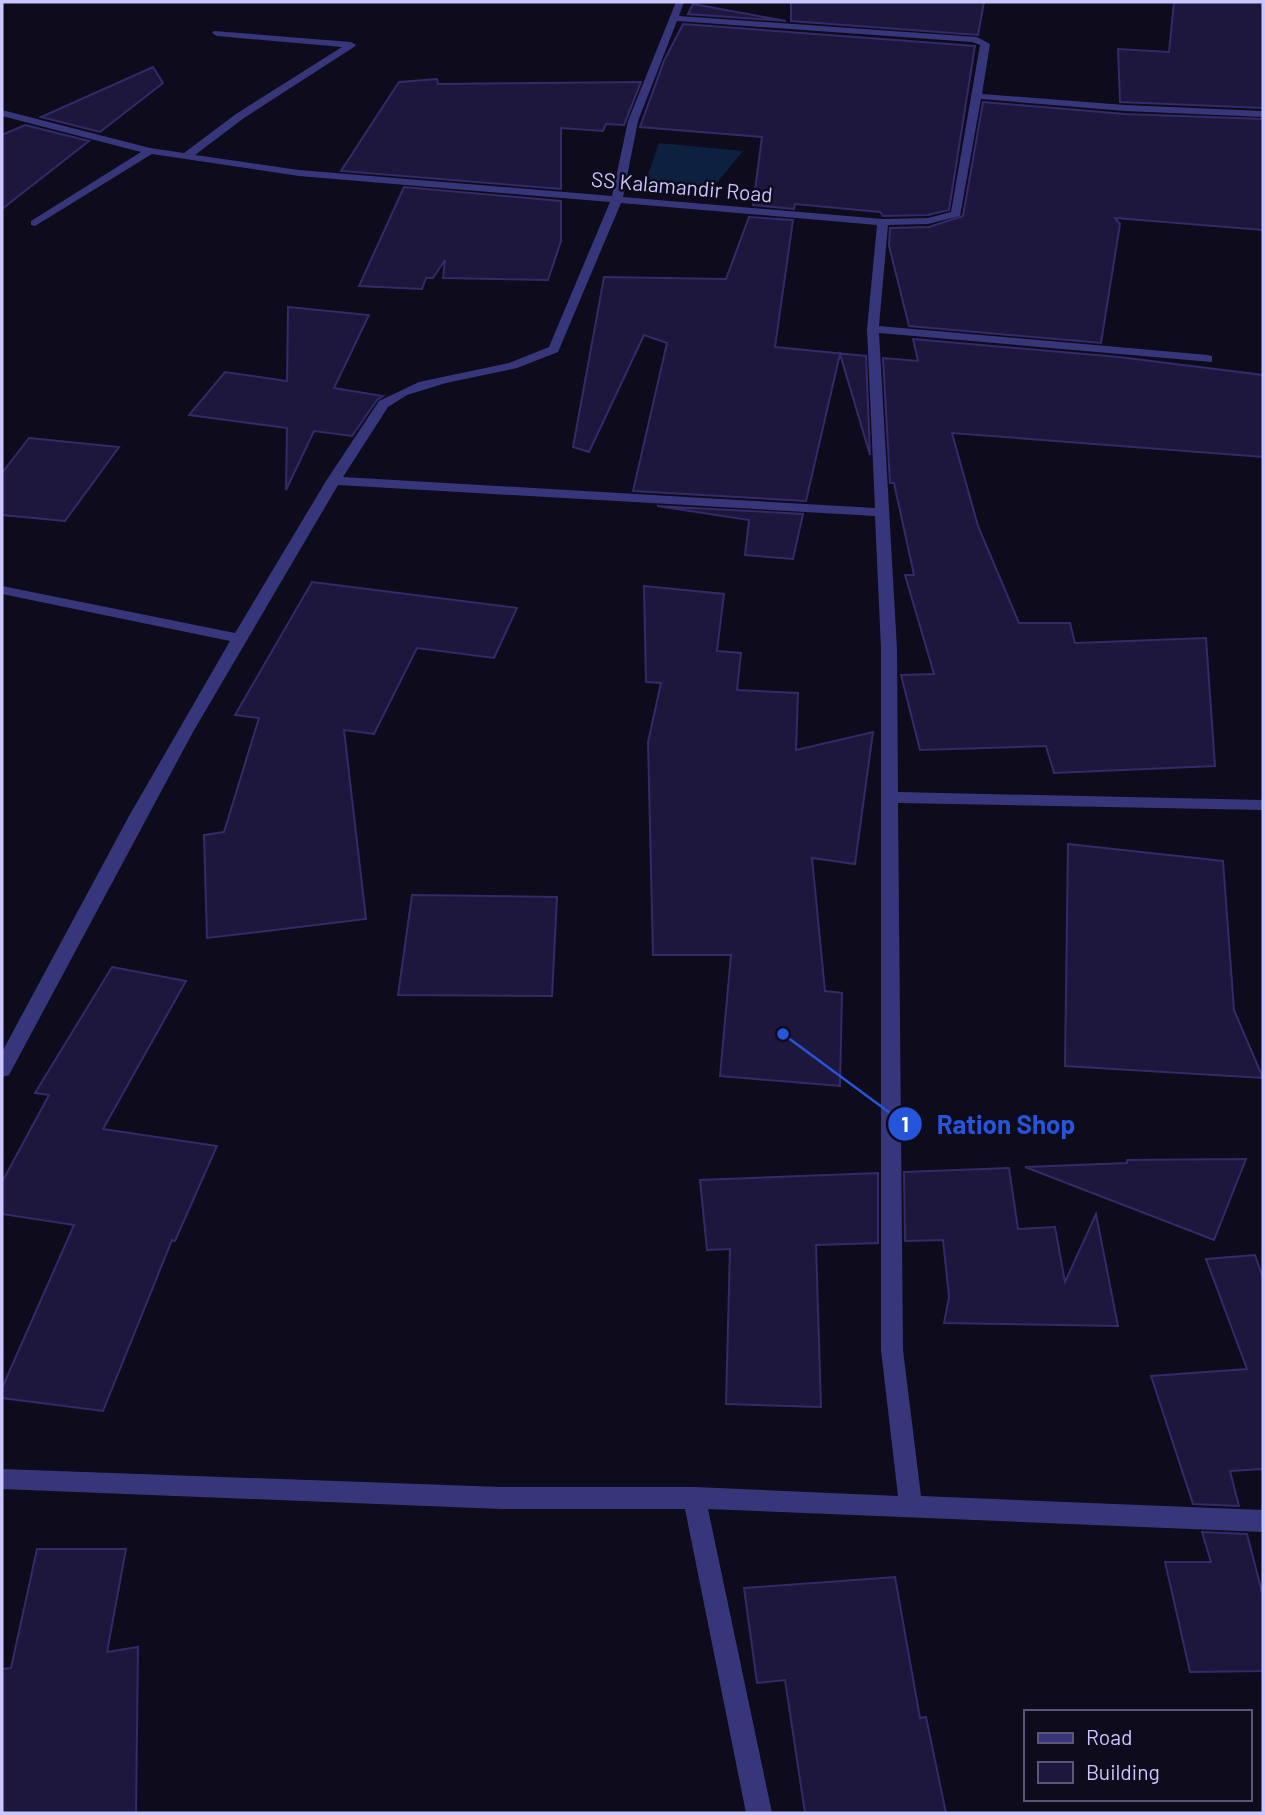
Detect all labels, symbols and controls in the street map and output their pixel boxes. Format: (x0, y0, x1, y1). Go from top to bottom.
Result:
street label: SS Kalamandir Road (590, 166, 774, 206)
callout: Ration Shop (888, 1101, 1089, 1148)
text: Ration Shop (937, 1108, 1075, 1139)
text: 1 (901, 1111, 909, 1136)
legend (1024, 1710, 1251, 1801)
text: Road (1086, 1724, 1132, 1749)
text: Building (1086, 1759, 1160, 1784)

